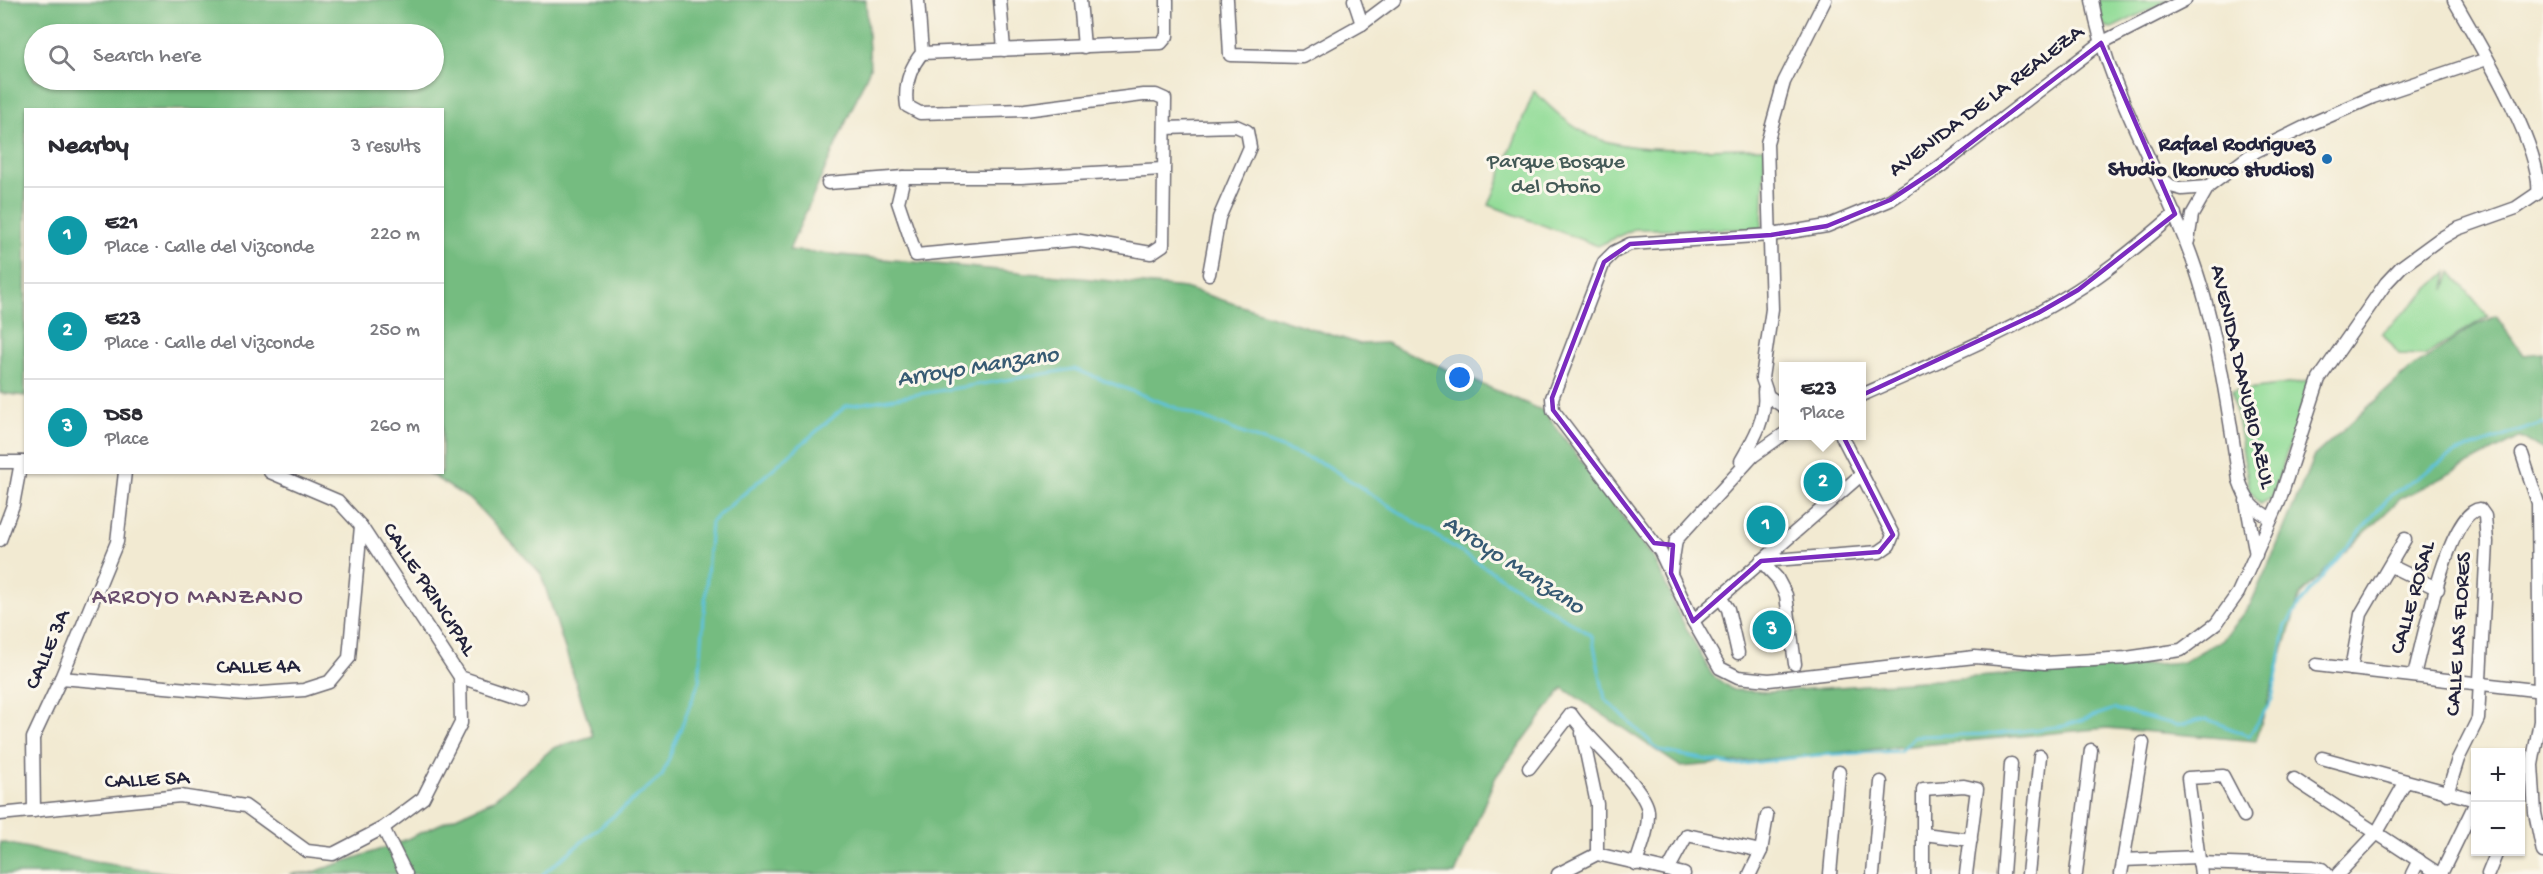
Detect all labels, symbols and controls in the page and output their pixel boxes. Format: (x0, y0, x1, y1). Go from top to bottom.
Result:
street label: AVENIDA DE LA REALEZA (1884, 19, 2091, 184)
search box (24, 24, 444, 90)
icon: search (45, 41, 78, 74)
text: Search here (93, 44, 201, 70)
text: Nearby (48, 132, 129, 163)
place label: Rafael Rodriguez Studio (konuco studios) (2108, 133, 2316, 184)
text: 3 results (351, 136, 420, 159)
park label: Parque Bosque del Otoño (1486, 150, 1626, 201)
marker: Rafael Rodriguez Studio (konuco studios) (2320, 152, 2334, 166)
text: E21 (105, 211, 138, 237)
text: 1 (63, 224, 72, 247)
text: 220 m (370, 224, 420, 247)
text: Place · Calle del Vizconde (105, 237, 314, 260)
street label: AVENIDA DANUBIO AZUL (2203, 263, 2280, 492)
text: E23 (105, 307, 141, 333)
text: 2 (63, 320, 72, 343)
text: 250 m (369, 320, 420, 343)
text: Place · Calle del Vizconde (105, 333, 314, 356)
water label: Arroyo Manzano (895, 341, 1062, 395)
popup (1779, 362, 1866, 440)
your location (1445, 363, 1474, 392)
text: E23 (1801, 377, 1837, 403)
text: D58 (105, 403, 143, 429)
text: Place (1801, 403, 1844, 426)
text: 3 (62, 416, 73, 439)
text: 260 m (370, 416, 420, 439)
text: Place (105, 429, 149, 452)
pin: 2 (1804, 460, 1842, 504)
pin: 1 (1746, 502, 1786, 548)
water label: Arroyo Manzano (1437, 510, 1590, 623)
street label: CALLE PRINCIPAL (375, 518, 481, 662)
street label: CALLE ROSAL (2386, 538, 2443, 657)
street label: CALLE LAS FLORES (2441, 550, 2479, 717)
district label: ARROYO MANZANO (92, 584, 304, 613)
street label: CALLE 3A (21, 605, 78, 694)
pin: 3 (1752, 608, 1792, 652)
street label: CALLE 4A (216, 654, 301, 682)
map controls (2471, 748, 2525, 856)
button: + (2471, 748, 2525, 802)
street label: CALLE 5A (104, 766, 191, 796)
button: − (2471, 802, 2525, 856)

